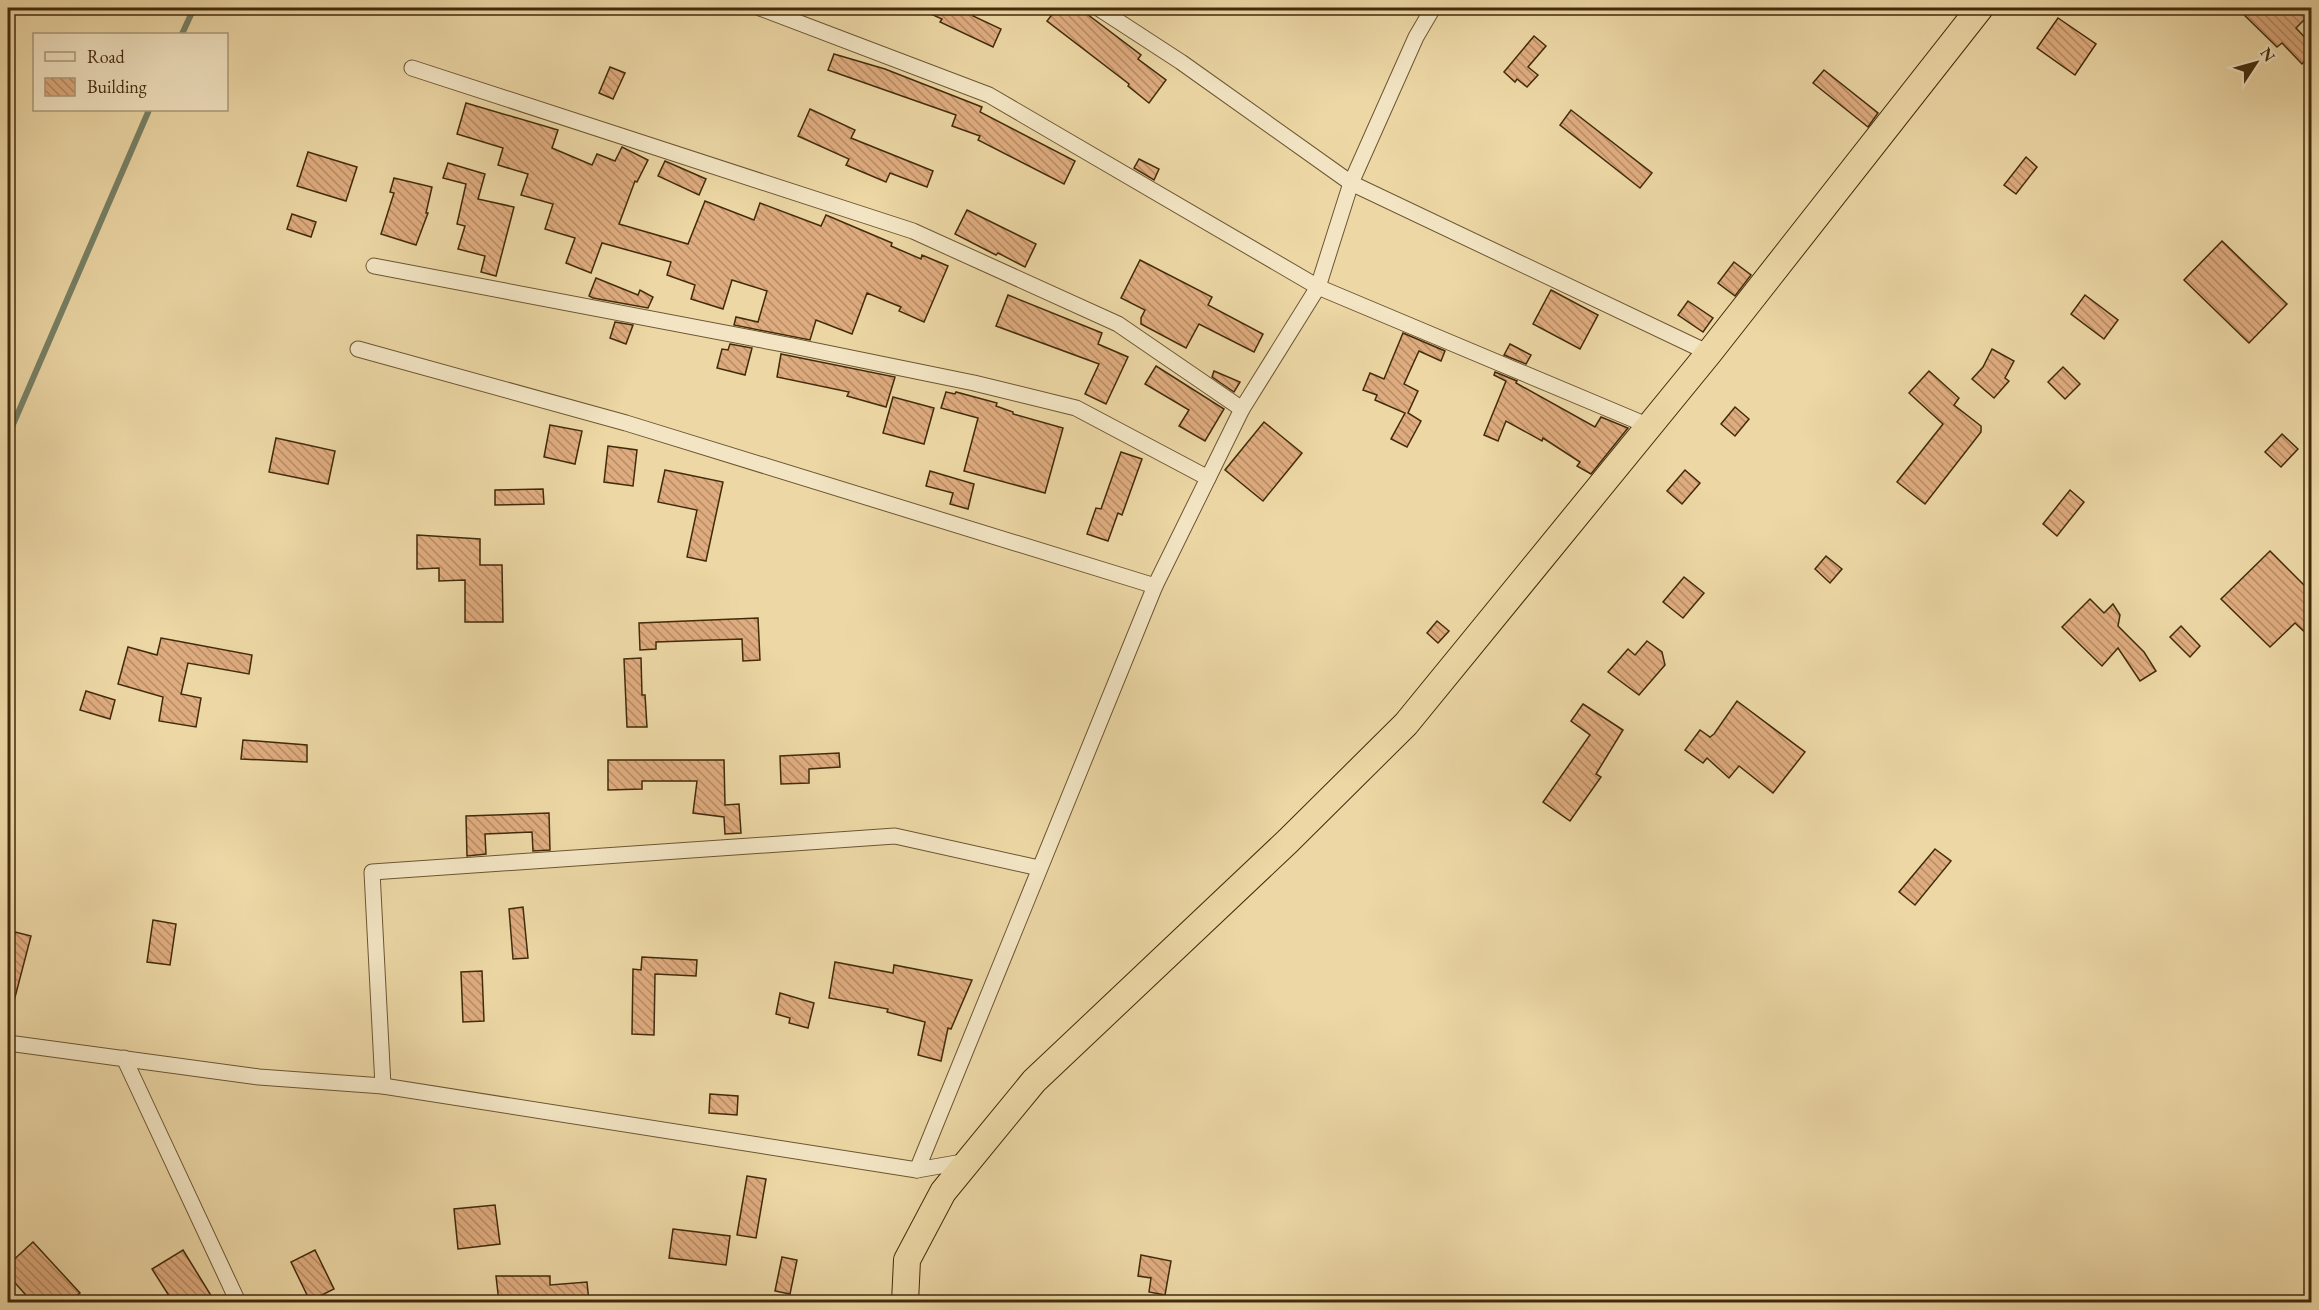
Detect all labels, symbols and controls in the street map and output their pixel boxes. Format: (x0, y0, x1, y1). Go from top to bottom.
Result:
legend (33, 33, 228, 111)
north arrow (2226, 33, 2286, 93)
text: N (2255, 43, 2280, 66)
text: Road (87, 45, 126, 68)
text: Building (87, 75, 147, 98)

